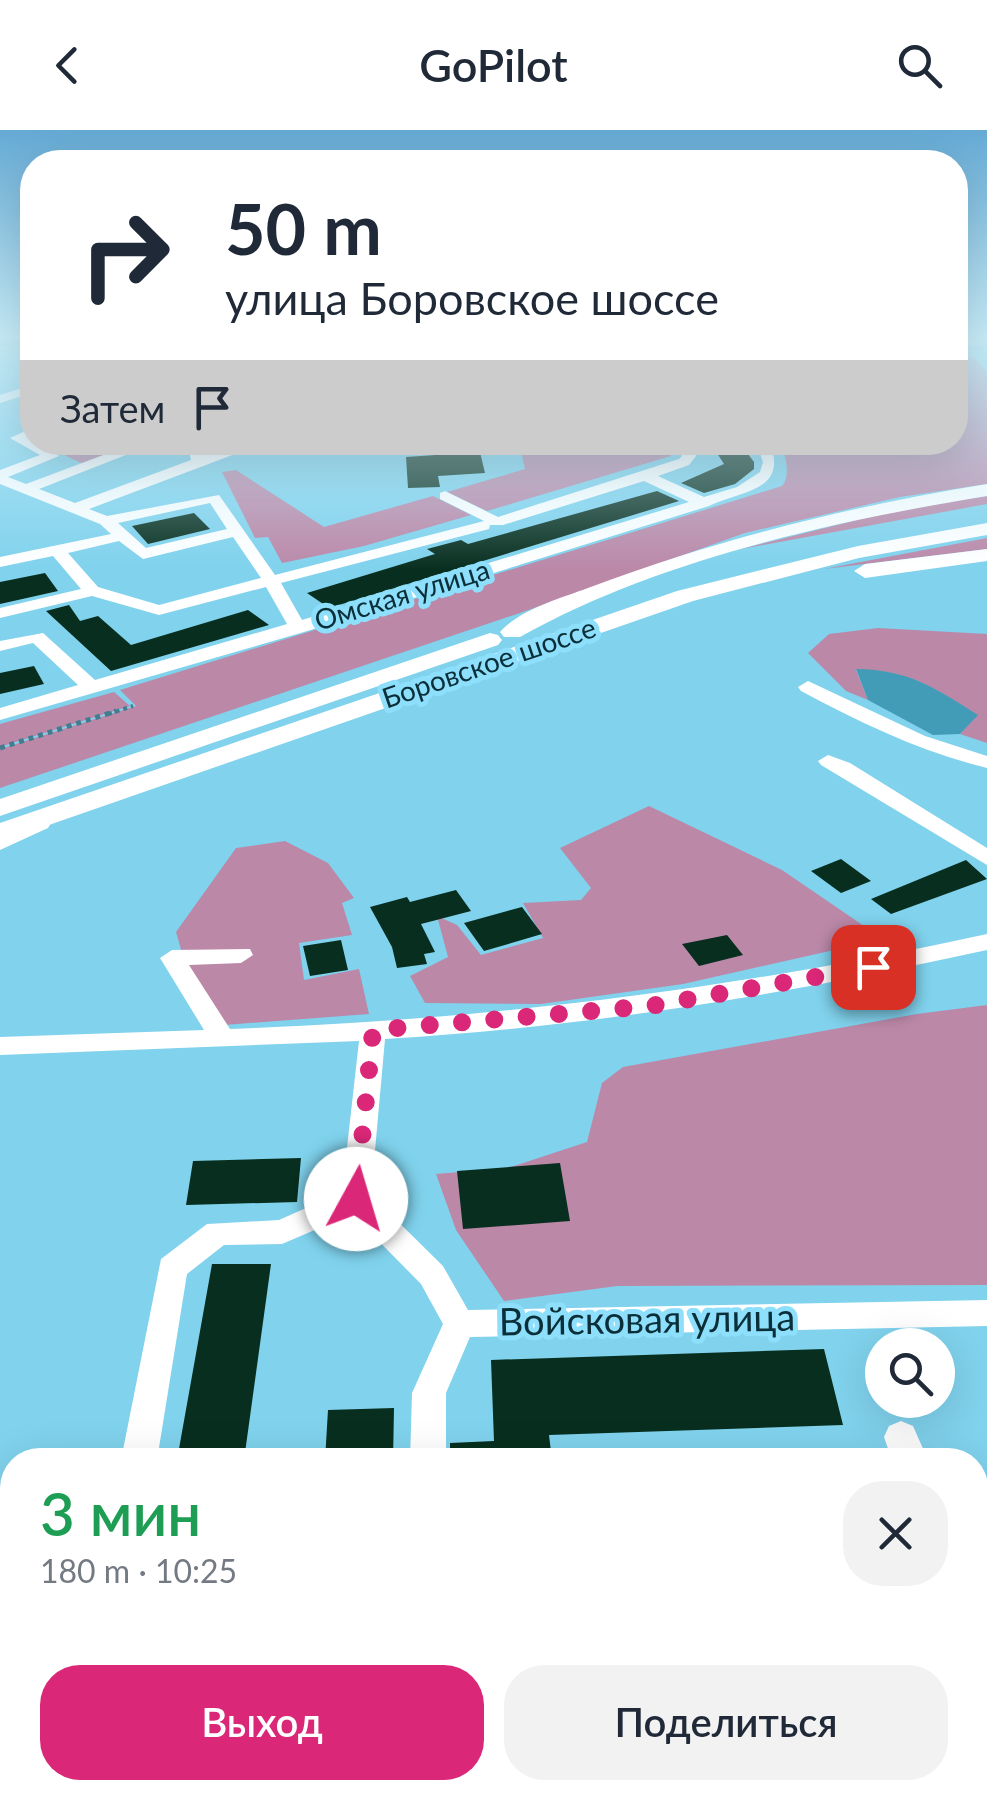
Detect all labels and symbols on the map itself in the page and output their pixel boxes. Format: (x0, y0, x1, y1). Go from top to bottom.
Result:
street label: Омская улица (310, 551, 493, 637)
street label: Боровское шоссе (377, 610, 600, 715)
pin (831, 925, 916, 1010)
position arrow (304, 1147, 408, 1251)
street label: Войсковая улица (498, 1292, 796, 1344)

